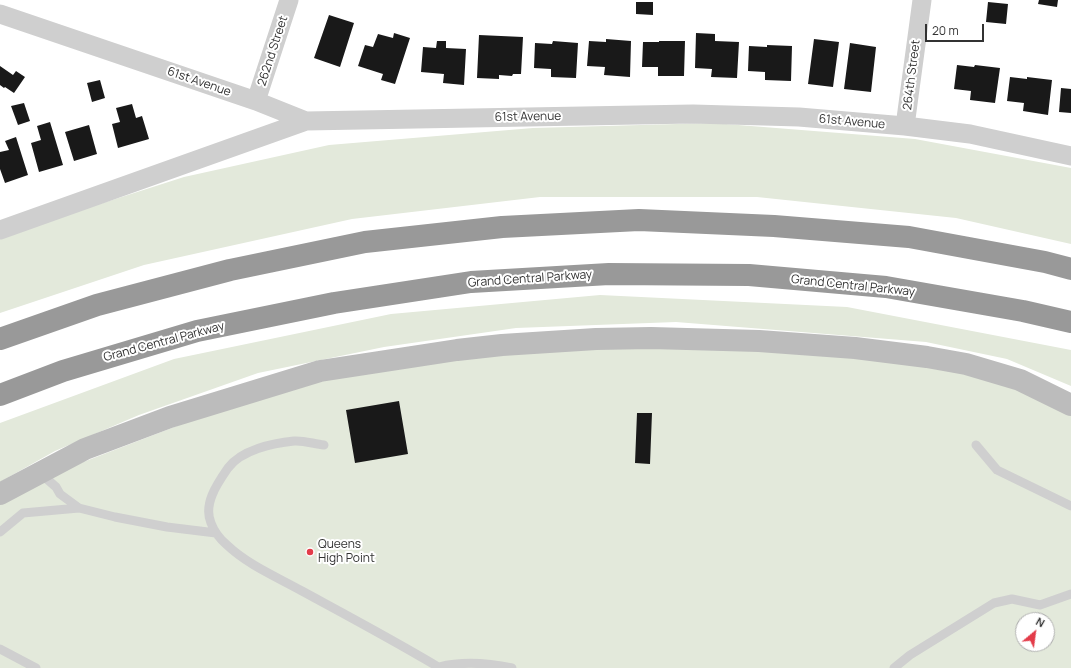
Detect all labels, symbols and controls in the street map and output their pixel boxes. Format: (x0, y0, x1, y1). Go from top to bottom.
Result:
street label: 262nd Street (255, 14, 291, 88)
scale bar (927, 16, 986, 42)
text: 20 m (932, 22, 959, 39)
street label: 264th Street (901, 39, 923, 111)
street label: 61st Avenue (165, 64, 233, 100)
street label: 61st Avenue (495, 109, 561, 125)
street label: 61st Avenue (818, 112, 886, 132)
street label: Grand Central Parkway (467, 267, 593, 291)
street label: Grand Central Parkway (790, 272, 916, 300)
street label: Grand Central Parkway (102, 319, 226, 365)
place label: Queens High Point (318, 538, 375, 566)
marker: Queens High Point (305, 547, 315, 557)
north arrow (1015, 612, 1055, 652)
text: N (1033, 613, 1048, 630)

